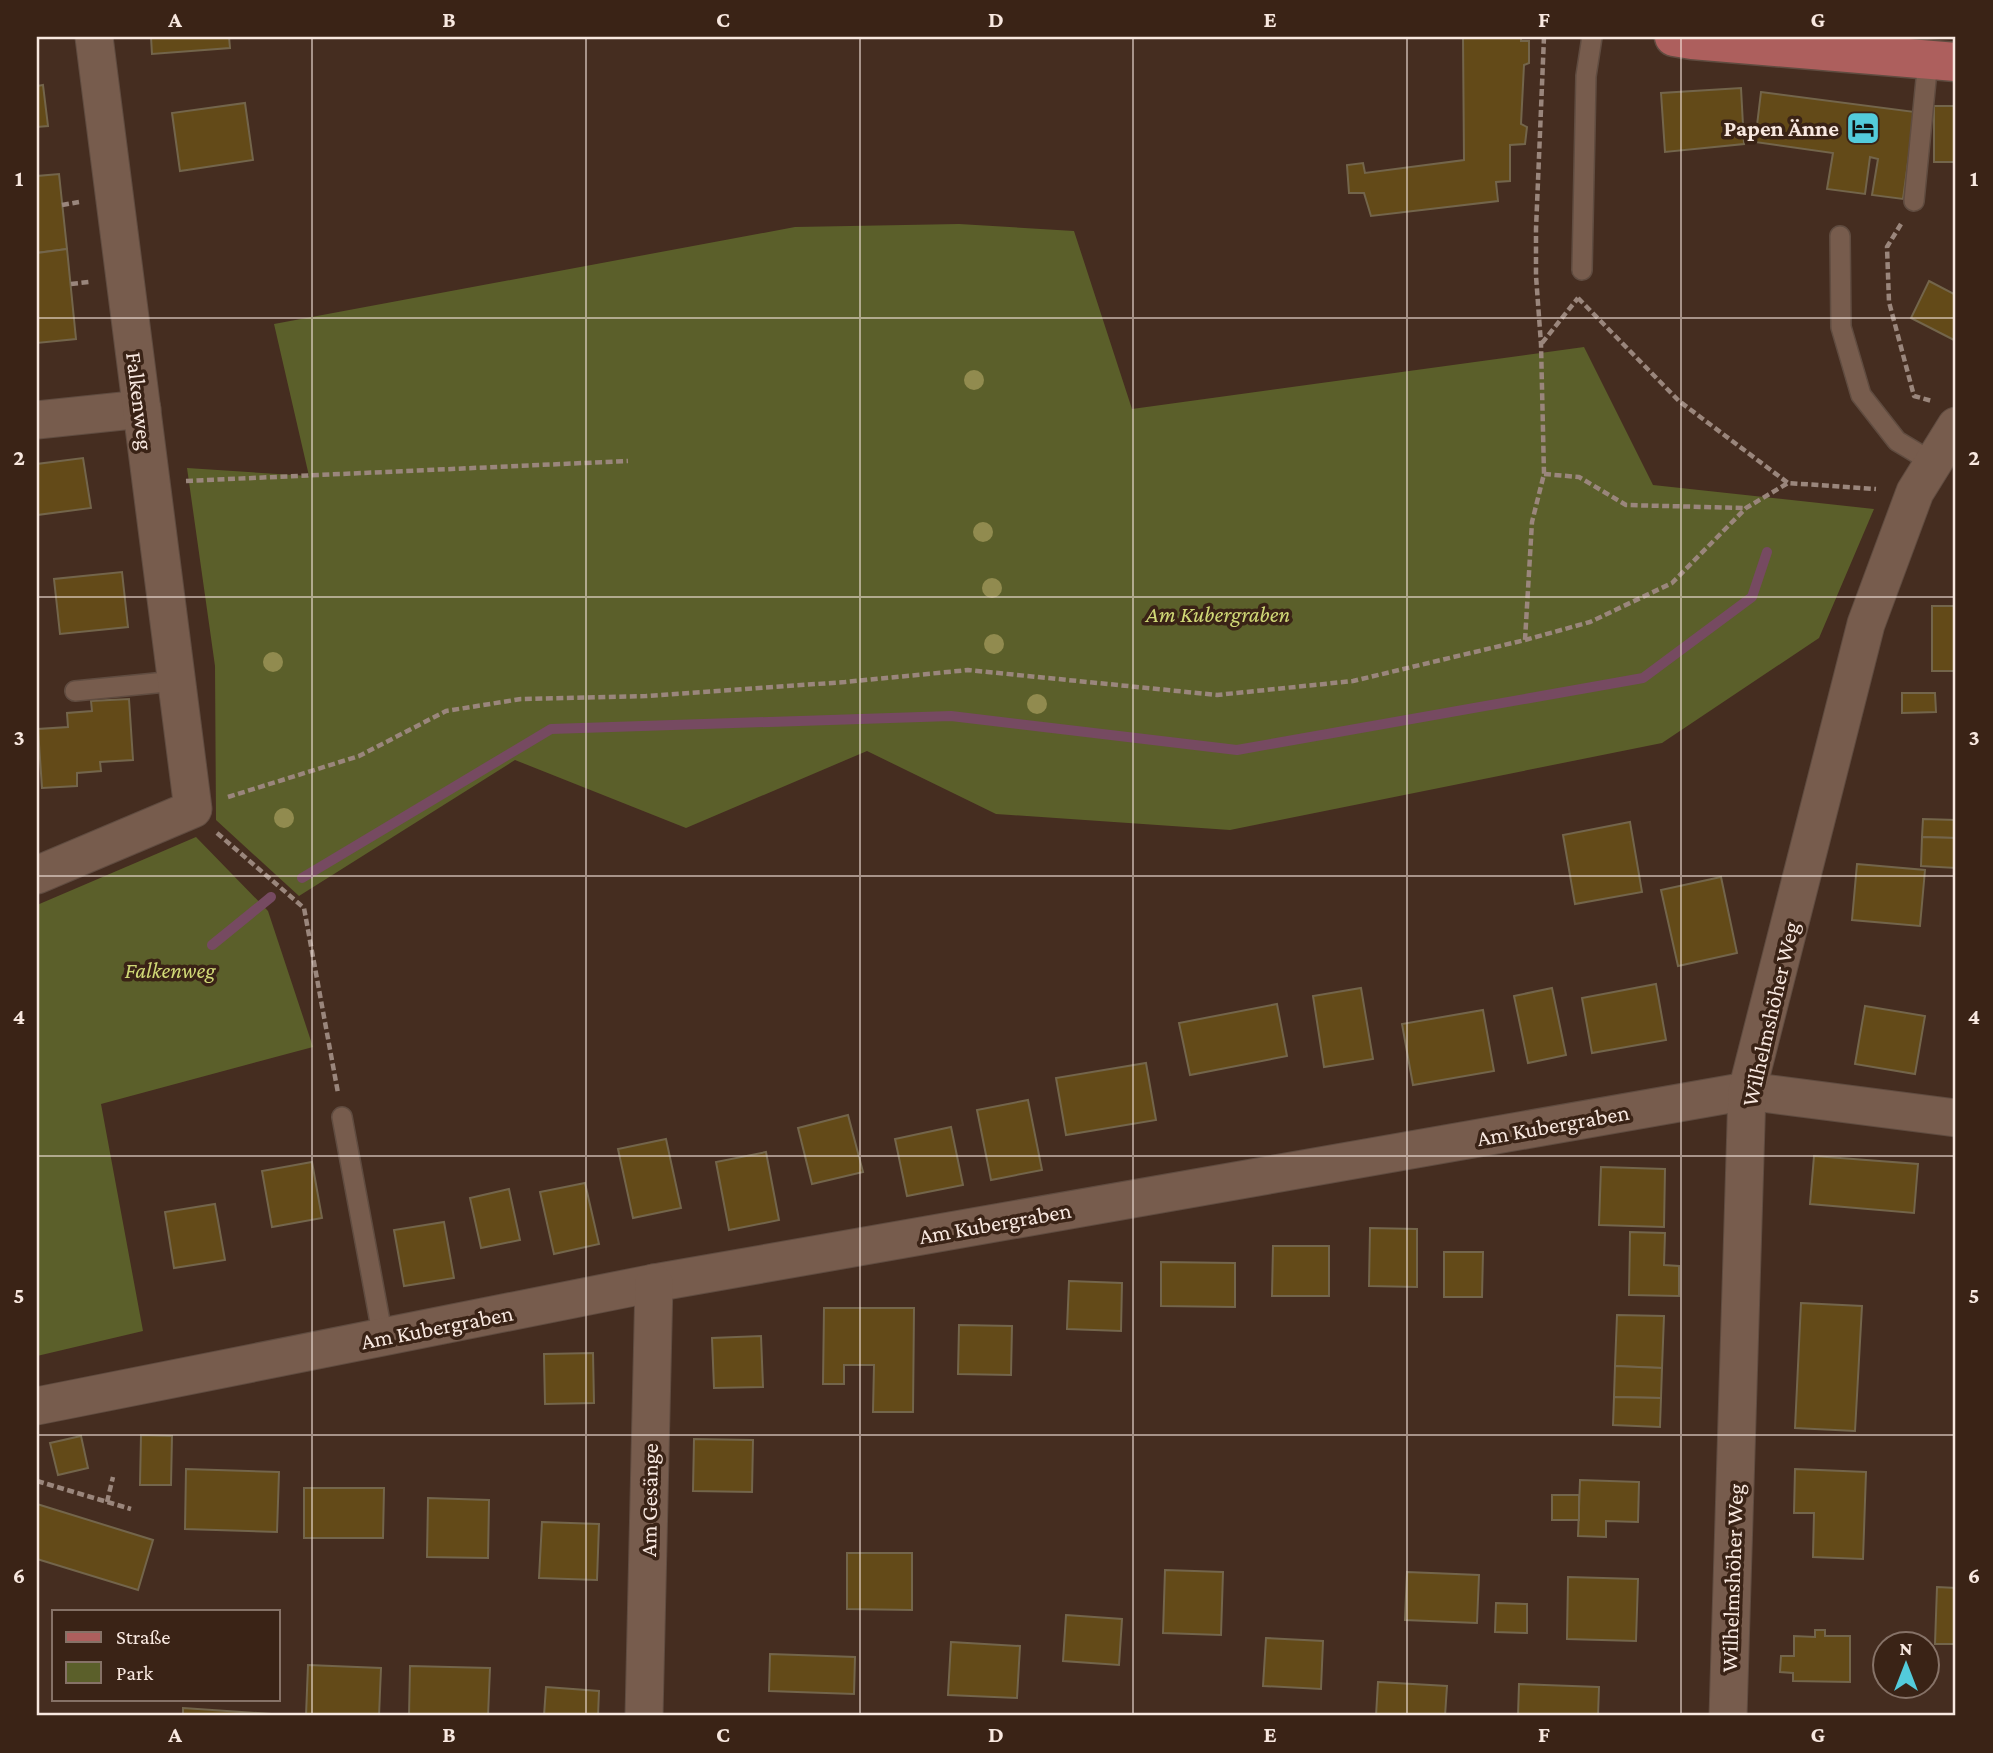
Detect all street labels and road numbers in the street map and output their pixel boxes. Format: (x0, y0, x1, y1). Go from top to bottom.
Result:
street label: Falkenweg (121, 350, 159, 452)
street label: Wilhelmshöher Weg (1736, 919, 1804, 1109)
street label: Am Kubergraben (1475, 1099, 1631, 1151)
street label: Am Kubergraben (917, 1197, 1073, 1249)
street label: Am Kubergraben (359, 1300, 515, 1354)
street label: Am Gesänge (635, 1443, 663, 1557)
street label: Wilhelmshöher Weg (1716, 1483, 1748, 1673)

